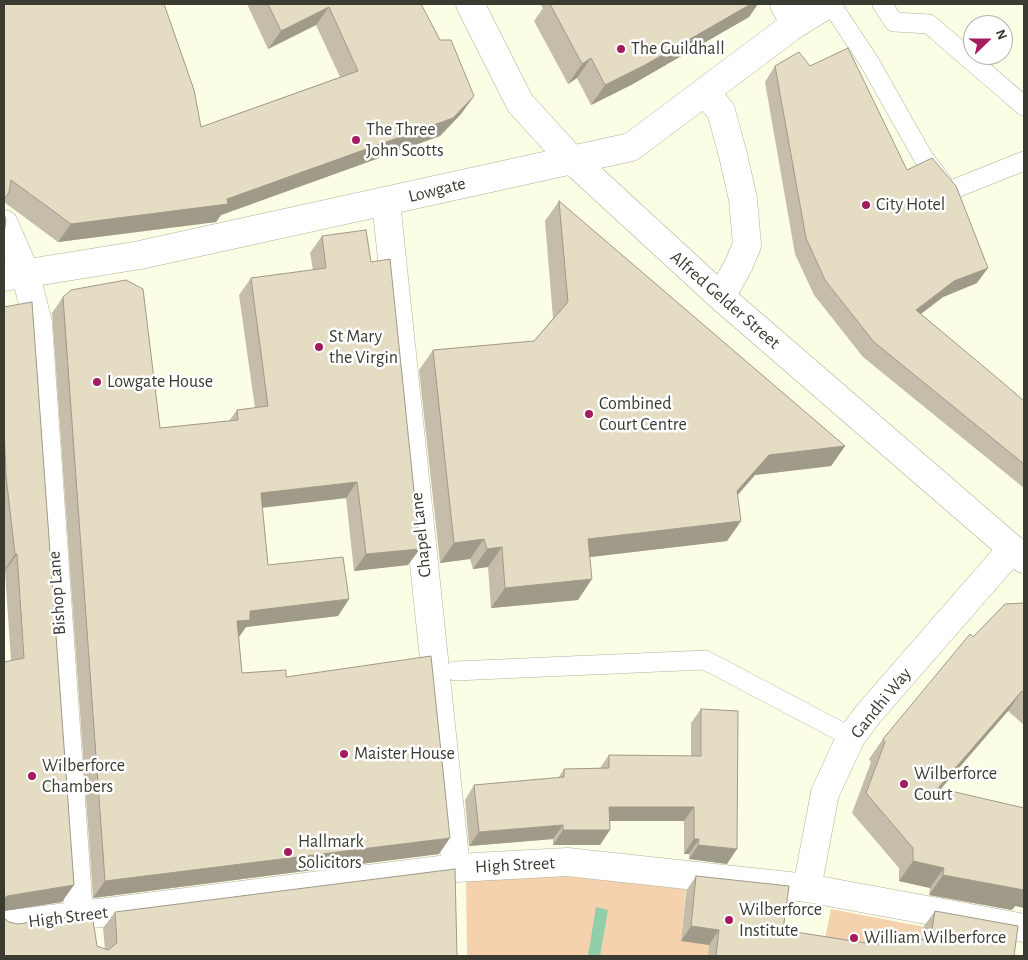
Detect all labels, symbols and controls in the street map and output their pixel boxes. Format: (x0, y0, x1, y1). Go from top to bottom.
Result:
north arrow (963, 15, 1013, 65)
text: N (993, 28, 1009, 42)
place label: The Guildhall (631, 38, 725, 60)
marker: The Guildhall (615, 43, 627, 55)
place label: The Three John Scotts (366, 119, 444, 162)
marker: The Three John Scotts (350, 134, 362, 146)
street label: Lowgate (406, 172, 468, 208)
place label: City Hotel (876, 194, 945, 216)
marker: City Hotel (860, 199, 872, 211)
street label: Alfred Gelder Street (666, 246, 784, 354)
place label: St Mary the Virgin (329, 326, 398, 368)
marker: St Mary the Virgin (313, 341, 325, 353)
place label: Lowgate House (107, 371, 213, 393)
marker: Lowgate House (91, 376, 103, 388)
place label: Combined Court Centre (599, 393, 687, 436)
marker: Combined Court Centre (583, 408, 595, 420)
street label: Chapel Lane (406, 492, 436, 578)
street label: Bishop Lane (43, 550, 71, 636)
street label: Gandhi Way (846, 663, 916, 743)
place label: Maister House (354, 743, 455, 765)
marker: Maister House (338, 748, 350, 760)
place label: Wilberforce Chambers (42, 755, 125, 798)
place label: Wilberforce Court (914, 763, 997, 806)
marker: Wilberforce Chambers (26, 770, 38, 782)
marker: Wilberforce Court (898, 778, 910, 790)
place label: Hallmark Solicitors (298, 831, 364, 874)
marker: Hallmark Solicitors (282, 846, 294, 858)
street label: High Street (474, 852, 556, 878)
place label: Wilberforce Institute (739, 899, 822, 942)
street label: High Street (27, 901, 109, 933)
marker: Wilberforce Institute (723, 914, 735, 926)
place label: William Wilberforce (864, 927, 1006, 949)
marker: William Wilberforce (848, 932, 860, 944)

